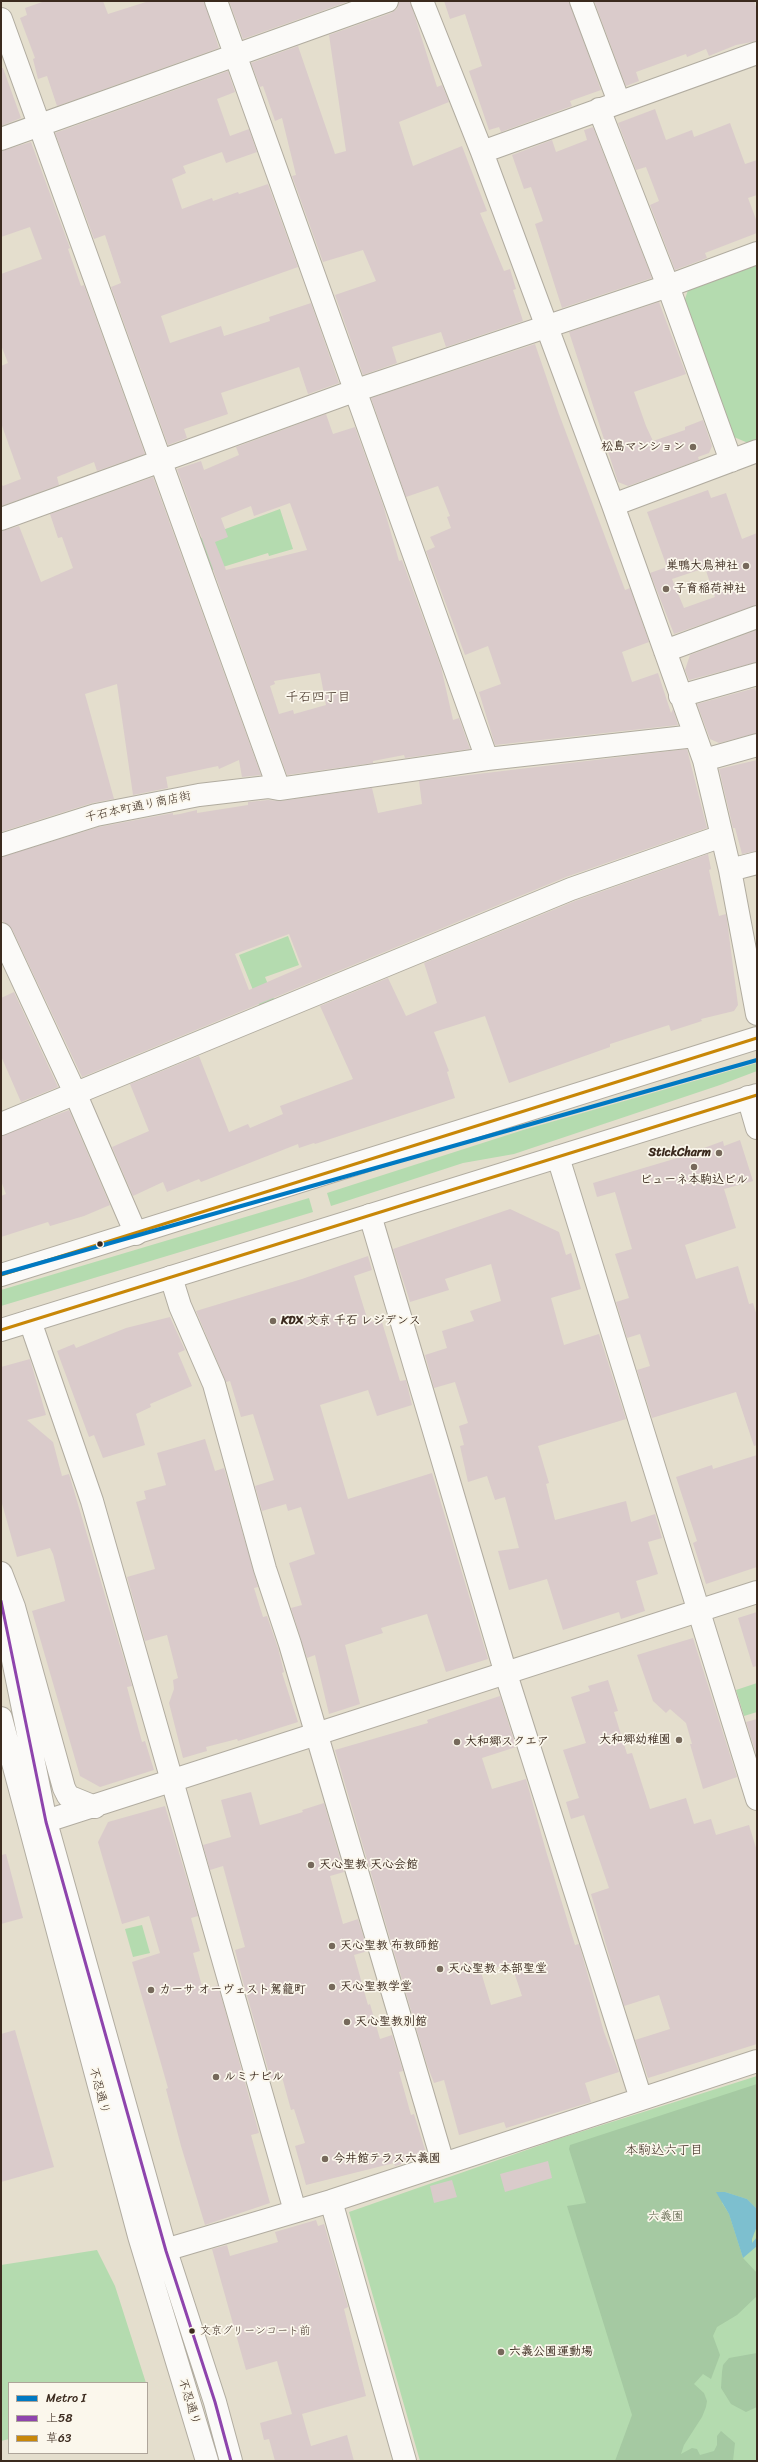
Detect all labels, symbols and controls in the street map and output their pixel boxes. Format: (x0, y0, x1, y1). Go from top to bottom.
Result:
place label: 松島マンション (601, 440, 685, 454)
marker: 松島マンション (688, 442, 698, 452)
place label: 巣鴨大鳥神社 (666, 559, 738, 573)
marker: 巣鴨大鳥神社 (741, 561, 751, 571)
place label: 子育稲荷神社 (674, 582, 746, 596)
marker: 子育稲荷神社 (661, 584, 671, 594)
district label: 千石四丁目 (286, 690, 350, 706)
street label: 千石本町通り商店街 (84, 789, 192, 825)
place label: StickCharm (649, 1146, 711, 1160)
marker: StickCharm (714, 1148, 724, 1158)
marker: ビューネ本駒込ビル (689, 1162, 699, 1172)
place label: ビューネ本駒込ビル (640, 1173, 748, 1187)
unlabelled marker (95, 1239, 105, 1249)
place label: KDX 文京 千石 レジデンス (281, 1314, 421, 1328)
marker: KDX 文京 千石 レジデンス (268, 1316, 278, 1326)
place label: 大和郷幼稚園 (599, 1733, 671, 1747)
place label: 大和郷スクエア (465, 1735, 549, 1749)
marker: 大和郷幼稚園 (674, 1735, 684, 1745)
marker: 大和郷スクエア (452, 1737, 462, 1747)
place label: 天心聖教 天心会館 (319, 1858, 418, 1872)
marker: 天心聖教 天心会館 (306, 1860, 316, 1870)
place label: 天心聖教 布教師館 (340, 1939, 439, 1953)
marker: 天心聖教 布教師館 (327, 1941, 337, 1951)
place label: 天心聖教 本部聖堂 (448, 1962, 547, 1976)
marker: 天心聖教 本部聖堂 (435, 1964, 445, 1974)
place label: 天心聖教学堂 (340, 1980, 412, 1994)
marker: 天心聖教学堂 (327, 1982, 337, 1992)
place label: カーサ オーヴェスト駕籠町 (159, 1983, 306, 1997)
marker: カーサ オーヴェスト駕籠町 (146, 1985, 156, 1995)
place label: 天心聖教別館 (355, 2015, 427, 2029)
marker: 天心聖教別館 (342, 2017, 352, 2027)
street label: 不忍通り (86, 2066, 112, 2116)
place label: ルミナビル (224, 2070, 284, 2084)
marker: ルミナビル (211, 2072, 221, 2082)
district label: 本駒込六丁目 (625, 2143, 703, 2159)
place label: 今井館テラス六義園 (333, 2152, 441, 2166)
marker: 今井館テラス六義園 (320, 2154, 330, 2164)
park label: 六義園 (648, 2210, 684, 2224)
place label: 文京グリーンコート前 (200, 2324, 310, 2338)
marker: 文京グリーンコート前 (187, 2326, 197, 2336)
place label: 六義公園運動場 (509, 2345, 593, 2359)
marker: 六義公園運動場 (496, 2347, 506, 2357)
street label: 不忍通り (175, 2377, 203, 2427)
legend (8, 2382, 148, 2454)
text: Metro I (46, 2387, 86, 2409)
text: 上58 (46, 2407, 73, 2429)
text: 草63 (46, 2427, 71, 2449)

